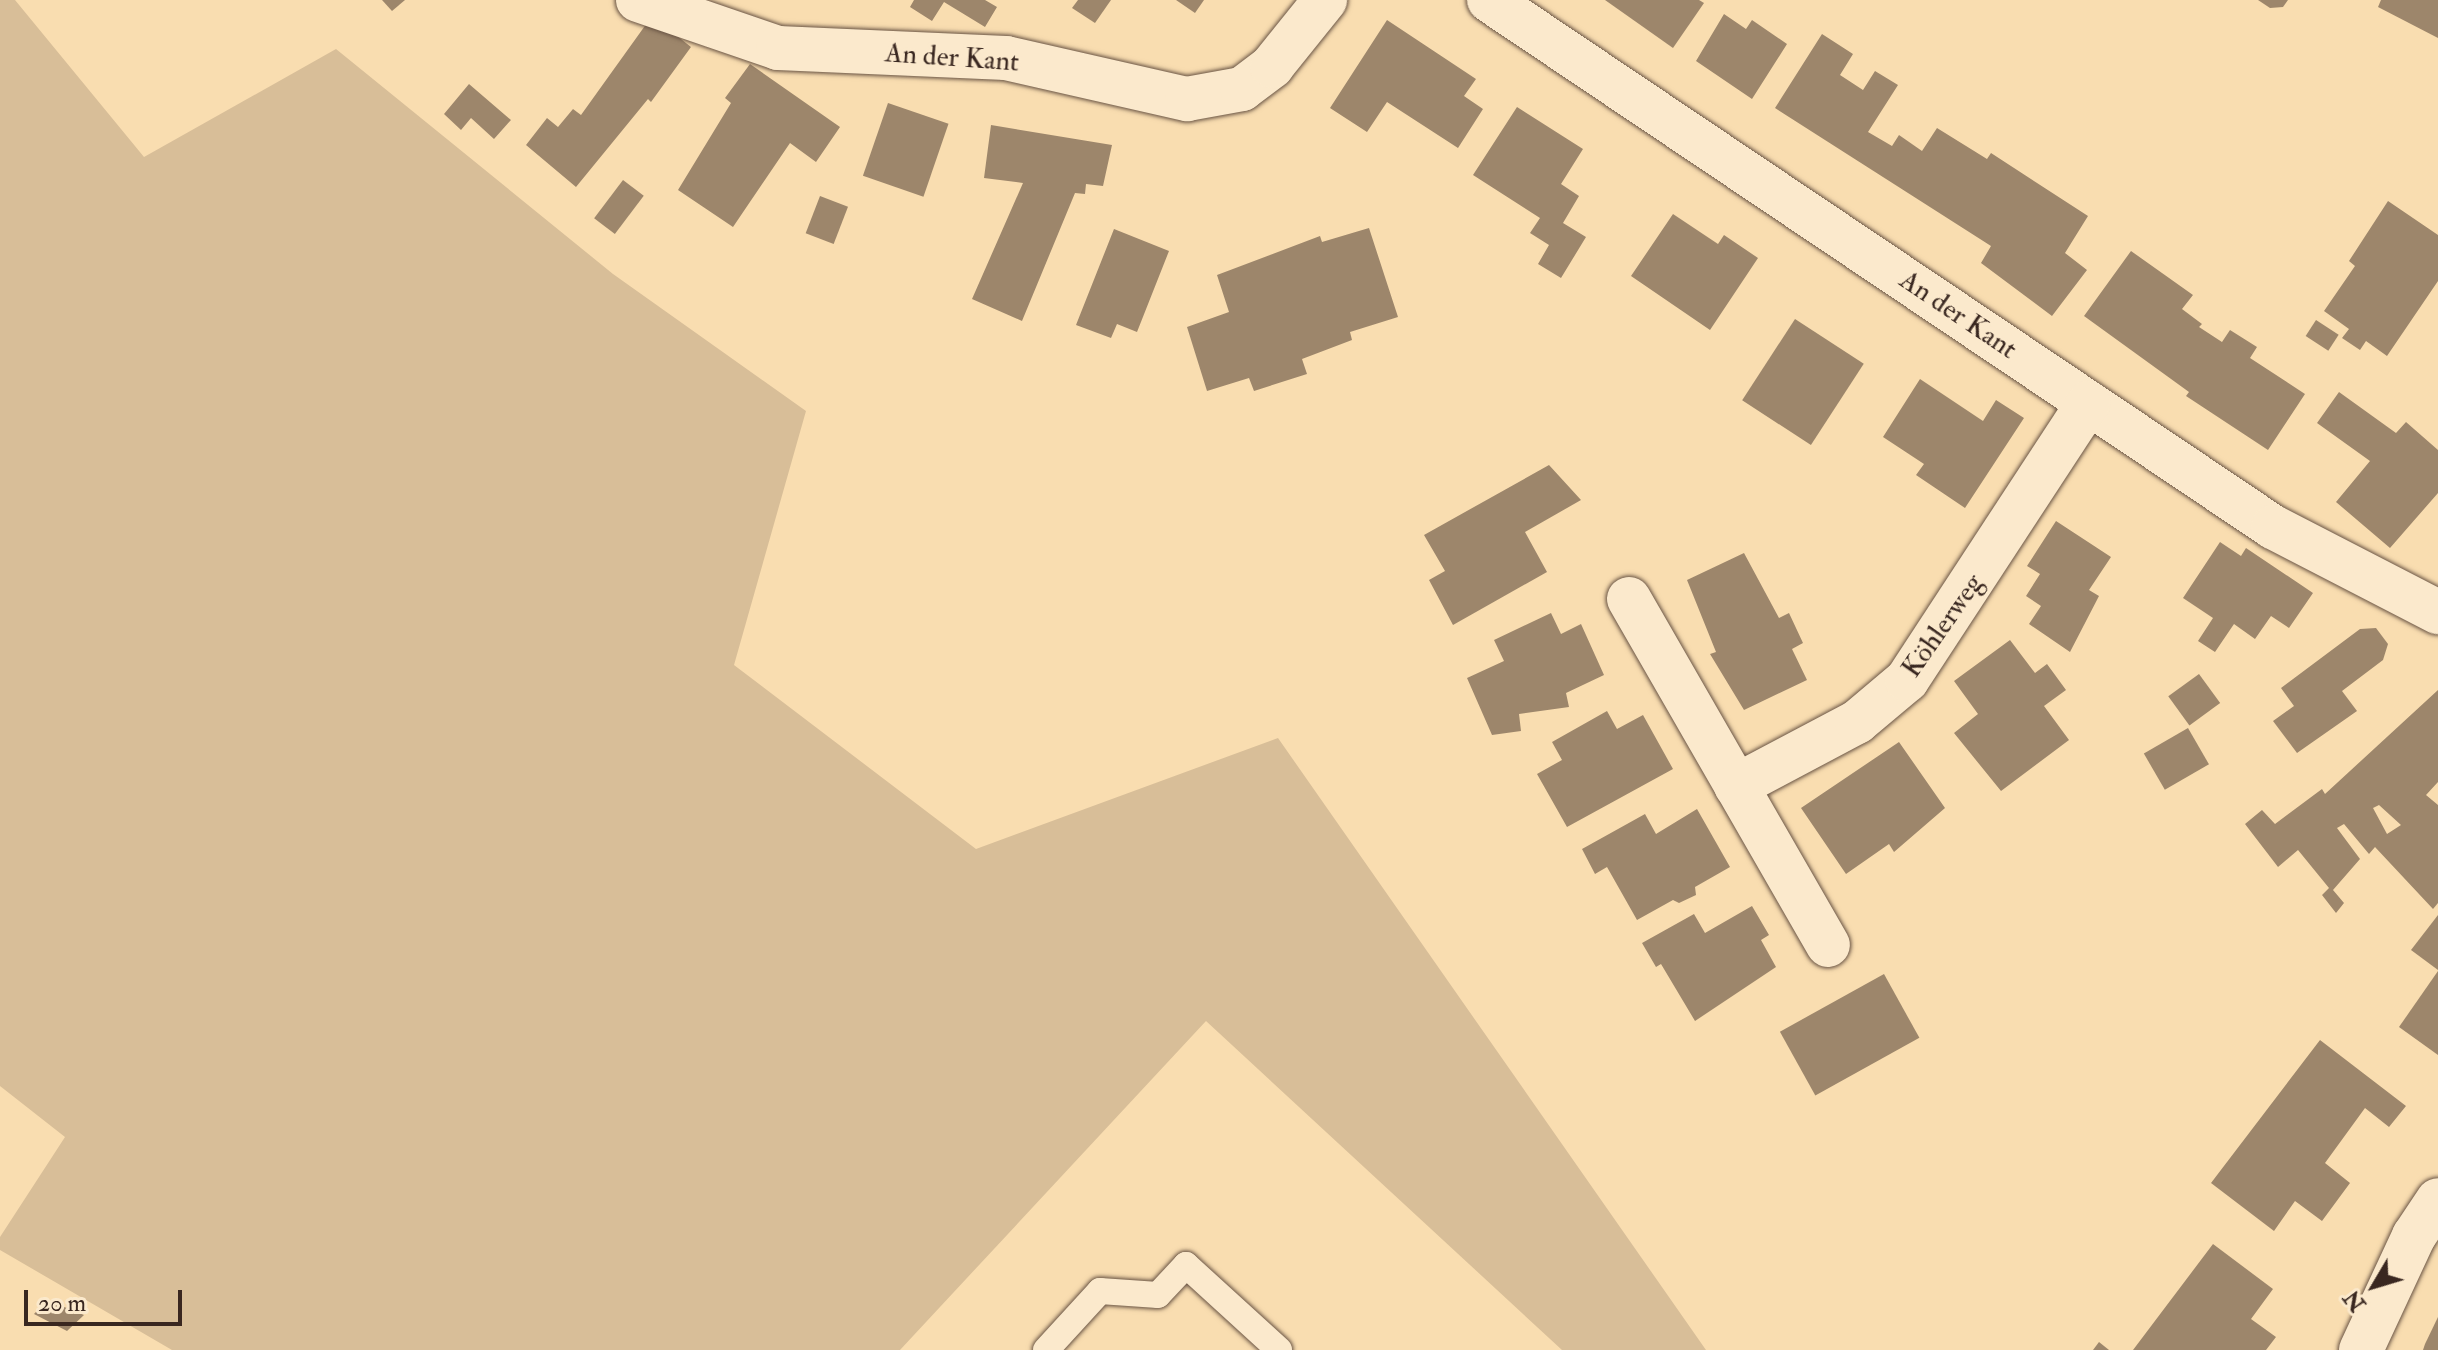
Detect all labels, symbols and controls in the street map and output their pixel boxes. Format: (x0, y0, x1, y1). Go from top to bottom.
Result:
street label: An der Kant (884, 37, 1020, 79)
street label: An der Kant (1893, 264, 2023, 366)
street label: Köhlerweg (1895, 568, 1991, 684)
north arrow (2334, 1246, 2414, 1326)
scale bar (28, 1274, 186, 1324)
text: N (2338, 1284, 2372, 1317)
text: 20 m (38, 1288, 86, 1319)

